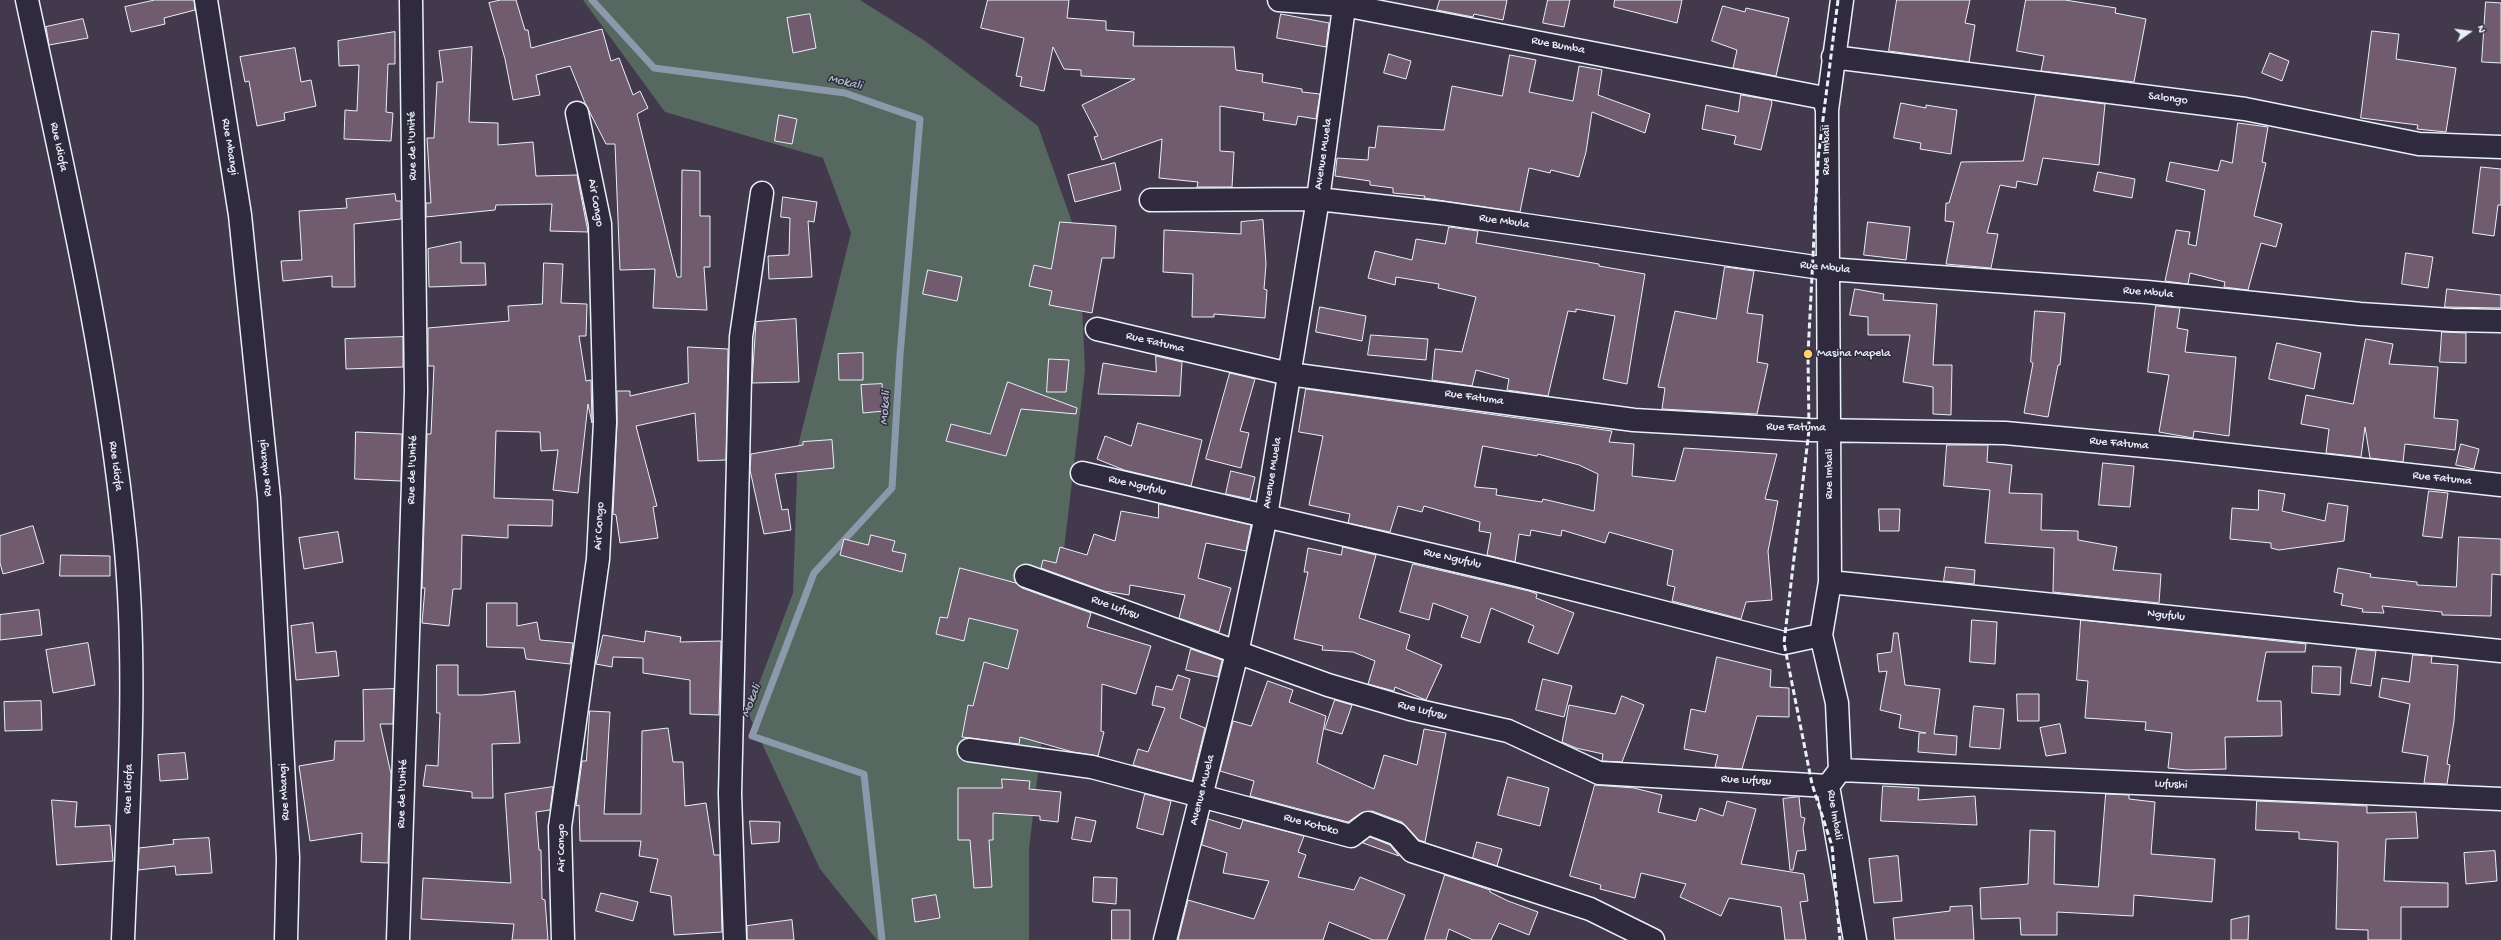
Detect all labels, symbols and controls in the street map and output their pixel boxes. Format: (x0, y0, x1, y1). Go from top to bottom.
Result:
north arrow (2449, 12, 2489, 52)
text: N (2474, 24, 2487, 34)
street label: Rue Bumba (1530, 34, 1586, 58)
water label: Mokali (826, 72, 864, 94)
street label: Salongo (2147, 89, 2189, 109)
street label: Rue de l'Unité (405, 111, 421, 181)
street label: Avenue Mwela (1312, 117, 1336, 191)
street label: Rue Mbangi (217, 118, 241, 176)
street label: Rue Idiofa (46, 121, 70, 173)
street label: Rue Imbali (1820, 125, 1834, 175)
street label: Air Congo (584, 178, 606, 228)
street label: Rue Mbula (1478, 211, 1530, 233)
street label: Rue Mbula (1799, 258, 1851, 278)
street label: Rue Mbula (2122, 284, 2174, 302)
street label: Rue Fatuma (1124, 329, 1186, 357)
place label: Masina Mapela (1817, 347, 1891, 361)
marker: Masina Mapela (1802, 348, 1814, 360)
street label: Rue Fatuma (1444, 387, 1504, 409)
water label: Mokali (877, 390, 895, 426)
street label: Rue Fatuma (1766, 420, 1826, 436)
street label: Rue Fatuma (2089, 434, 2149, 454)
street label: Rue de l'Unité (405, 435, 421, 505)
street label: Avenue Mwela (1260, 436, 1286, 510)
street label: Rue Mbangi (256, 439, 276, 497)
street label: Rue Idiofa (105, 440, 125, 492)
street label: Rue Imbali (1823, 449, 1837, 499)
street label: Rue Fatuma (2412, 469, 2472, 489)
street label: Rue Ngufulu (1107, 472, 1167, 500)
street label: Air Congo (592, 502, 608, 550)
street label: Rue Ngufulu (1422, 545, 1482, 573)
street label: Rue Lufusu (1089, 593, 1141, 623)
street label: Ngufulu (2146, 607, 2186, 625)
water label: Mokali (739, 682, 765, 720)
street label: Rue Lufusu (1396, 698, 1448, 724)
street label: Avenue Mwela (1187, 753, 1219, 827)
street label: Rue de l'Unité (395, 759, 411, 829)
street label: Rue Mbangi (276, 763, 294, 821)
street label: Rue Idiofa (121, 764, 137, 814)
street label: Rue Lufusu (1720, 772, 1772, 790)
street label: Lufushi (2154, 777, 2188, 793)
street label: Rue Imbali (1823, 789, 1845, 841)
street label: Rue Kotoko (1282, 811, 1340, 839)
street label: Air Congo (555, 824, 569, 872)

